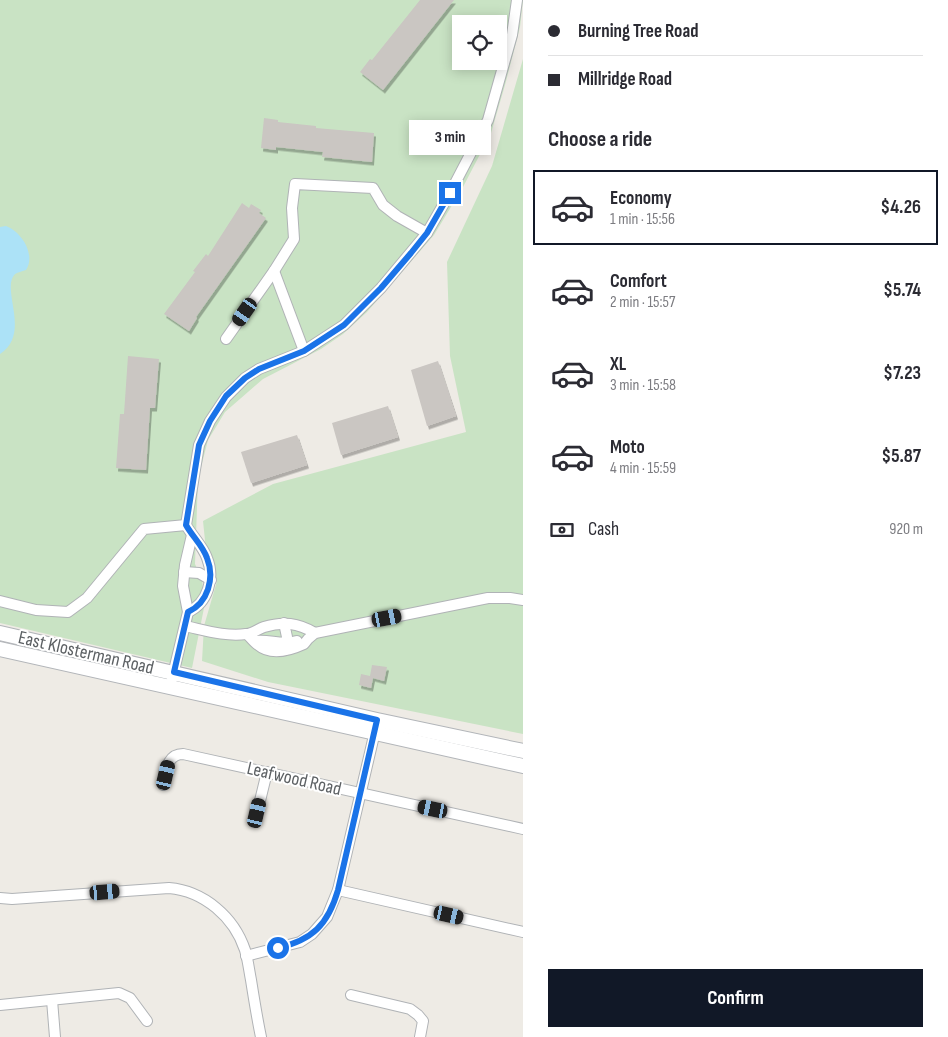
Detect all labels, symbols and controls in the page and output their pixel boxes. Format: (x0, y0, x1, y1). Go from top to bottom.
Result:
map controls (452, 15, 507, 70)
button: locate (452, 15, 507, 70)
text: Burning Tree Road (578, 20, 698, 43)
text: Millridge Road (578, 68, 672, 91)
callout: 3 min (409, 120, 491, 156)
text: Choose a ride (548, 126, 652, 153)
text: 3 min (435, 128, 465, 147)
route end (439, 182, 461, 204)
icon: car (550, 185, 595, 230)
text: Economy (610, 187, 672, 210)
text: $4.26 (880, 196, 921, 219)
text: 1 min · 15:56 (610, 210, 675, 229)
icon: car (550, 268, 595, 313)
text: Comfort (610, 270, 667, 293)
text: $5.74 (883, 279, 921, 302)
text: 2 min · 15:57 (610, 293, 675, 312)
car (230, 295, 259, 329)
icon: car (550, 351, 595, 396)
text: XL (610, 353, 626, 376)
text: $7.23 (883, 362, 921, 385)
text: 3 min · 15:58 (610, 376, 676, 395)
icon: car (550, 434, 595, 479)
text: Moto (610, 436, 645, 459)
text: $5.87 (881, 445, 921, 468)
text: 4 min · 15:59 (610, 459, 676, 478)
icon: cash (548, 516, 576, 544)
text: Cash (588, 518, 619, 541)
text: 920 m (889, 520, 923, 539)
car (370, 608, 403, 628)
street label: East Klosterman Road (16, 626, 156, 680)
street label: Leafwood Road (245, 757, 343, 801)
car (155, 759, 176, 791)
car (246, 797, 267, 829)
car (416, 799, 449, 819)
car (89, 883, 120, 901)
car (432, 904, 465, 926)
route start (267, 937, 289, 959)
button: Confirm (548, 969, 923, 1027)

